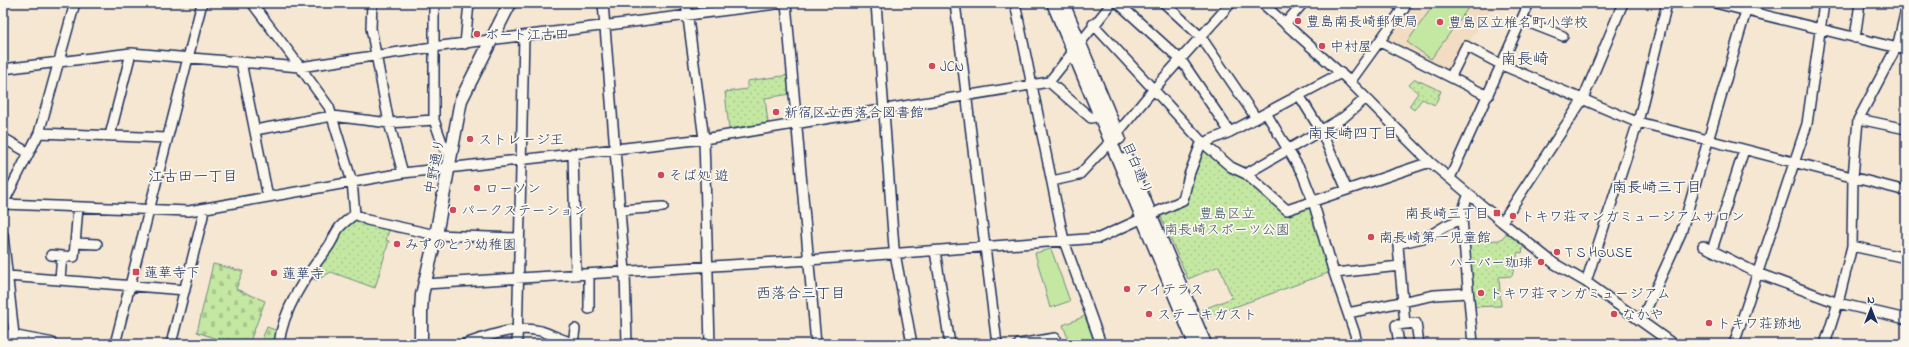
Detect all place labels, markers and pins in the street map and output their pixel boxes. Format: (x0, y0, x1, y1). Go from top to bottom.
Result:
place label: 豊島南長崎郵便局 (1306, 12, 1418, 33)
place label: 豊島区立椎名町小学校 (1448, 13, 1588, 34)
marker: 豊島南長崎郵便局 (1293, 16, 1303, 26)
marker: 豊島区立椎名町小学校 (1435, 17, 1445, 27)
place label: ポート江古田 (485, 25, 569, 46)
marker: ポート江古田 (472, 29, 482, 39)
place label: 中村屋 (1330, 37, 1372, 58)
marker: 中村屋 (1317, 41, 1327, 51)
place label: JCN (940, 57, 964, 78)
marker: JCN (927, 61, 937, 71)
place label: 新宿区立西落合図書館 (784, 103, 924, 124)
marker: 新宿区立西落合図書館 (771, 107, 781, 117)
place label: ストレージ王 (478, 130, 564, 151)
marker: ストレージ王 (465, 134, 475, 144)
place label: そば処 遊 (669, 166, 729, 187)
marker: そば処 遊 (656, 170, 666, 180)
place label: ローソン (485, 179, 541, 200)
marker: ローソン (472, 183, 482, 193)
place label: パークステーション (461, 201, 587, 222)
place label: 南長崎三丁目 (1405, 204, 1489, 225)
marker: パークステーション (448, 205, 458, 215)
place label: トキワ荘マンガミュージアムサロン (1521, 207, 1745, 228)
marker: 南長崎三丁目 (1492, 208, 1502, 218)
marker: トキワ荘マンガミュージアムサロン (1508, 211, 1518, 221)
place label: 南長崎第一児童館 (1379, 228, 1491, 249)
marker: 南長崎第一児童館 (1366, 232, 1376, 242)
place label: みずのとう幼稚園 (405, 235, 516, 256)
marker: みずのとう幼稚園 (392, 239, 402, 249)
place label: T S HOUSE (1565, 243, 1633, 264)
marker: T S HOUSE (1552, 247, 1562, 257)
place label: ハーバー珈琲 (1449, 253, 1533, 274)
marker: ハーバー珈琲 (1536, 257, 1546, 267)
place label: 蓮華寺下 (144, 263, 200, 284)
place label: 蓮華寺 (282, 264, 324, 285)
marker: 蓮華寺下 (131, 267, 141, 277)
marker: 蓮華寺 (269, 268, 279, 278)
place label: アイテラス (1135, 280, 1204, 301)
marker: アイテラス (1122, 284, 1132, 294)
place label: トキワ荘マンガミュージアム (1489, 284, 1671, 305)
marker: トキワ荘マンガミュージアム (1476, 288, 1486, 298)
place label: ステーキガスト (1157, 305, 1257, 326)
place label: なかや (1622, 305, 1664, 326)
marker: ステーキガスト (1144, 309, 1154, 319)
marker: なかや (1609, 309, 1619, 319)
place label: トキワ荘跡地 (1717, 314, 1801, 335)
marker: トキワ荘跡地 (1704, 318, 1714, 328)

